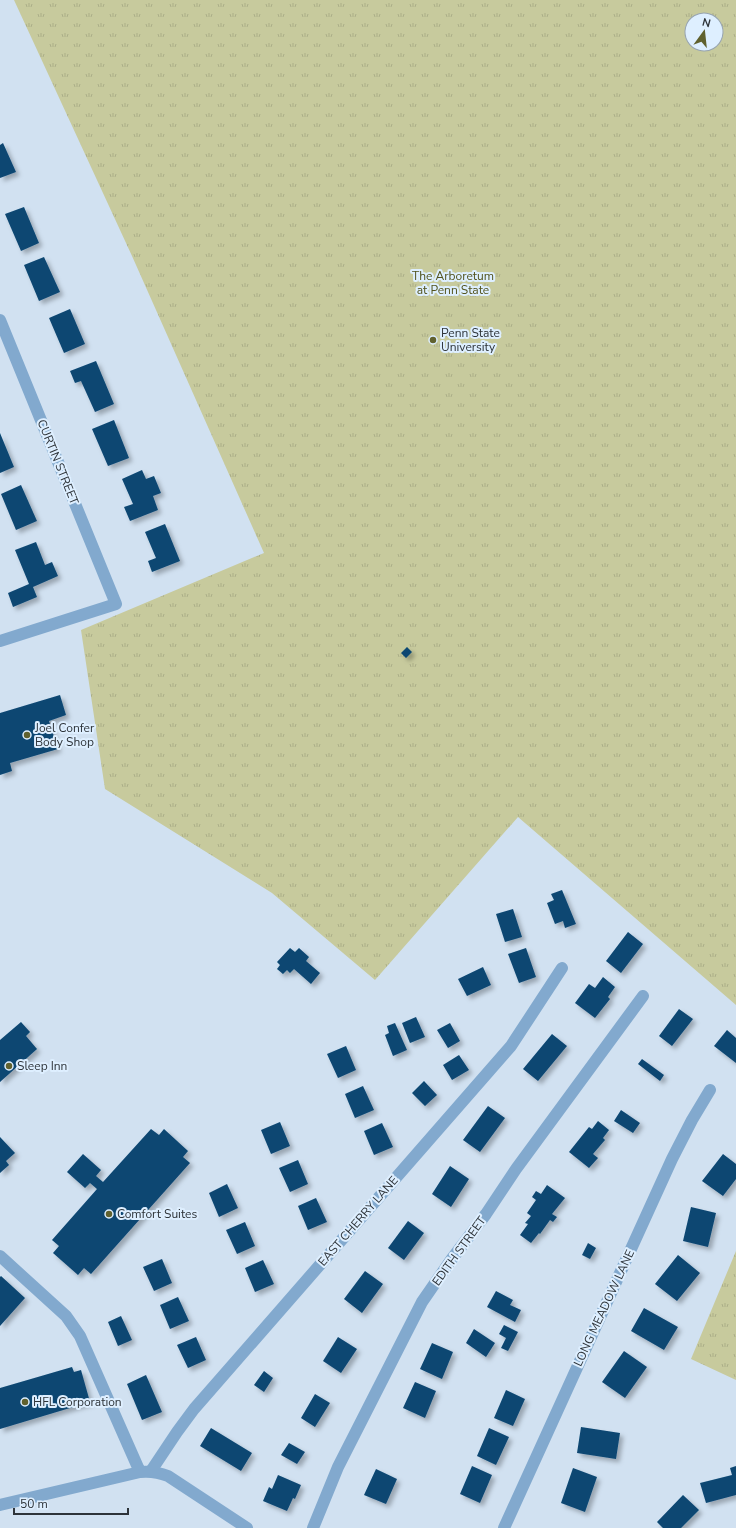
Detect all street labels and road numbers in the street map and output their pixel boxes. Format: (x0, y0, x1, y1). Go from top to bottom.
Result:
street label: CURTIN STREET (34, 417, 83, 508)
street label: EAST CHERRY LANE (314, 1173, 402, 1269)
street label: EDITH STREET (428, 1213, 490, 1289)
street label: LONG MEADOW LANE (570, 1247, 638, 1369)

